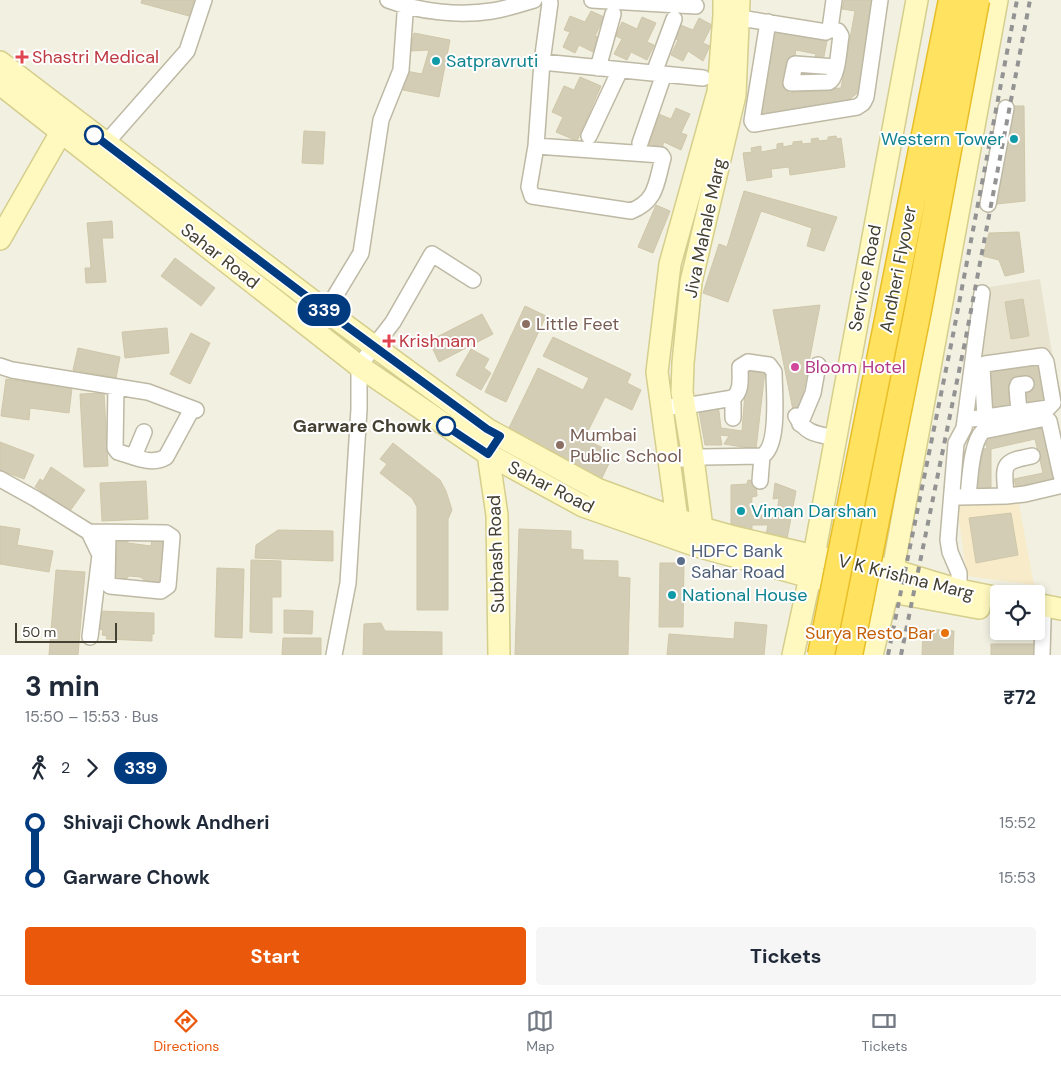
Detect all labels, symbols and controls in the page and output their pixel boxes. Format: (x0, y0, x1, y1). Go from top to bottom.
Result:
place label: Shastri Medical (32, 45, 159, 69)
place label: Satpravruti (446, 49, 538, 73)
marker: Shastri Medical (16, 51, 28, 63)
marker: Satpravruti (430, 55, 442, 67)
unlabelled marker (84, 125, 104, 145)
place label: Western Tower (881, 127, 1004, 151)
marker: Western Tower (1008, 133, 1020, 145)
street label: Jiva Mahale Marg (678, 156, 732, 300)
street label: Andheri Flyover (874, 203, 922, 335)
street label: Sahar Road (176, 218, 264, 294)
street label: Service Road (843, 223, 887, 333)
line badge: 339 (295, 294, 353, 326)
text: 339 (308, 298, 340, 322)
place label: Little Feet (536, 312, 619, 336)
marker: Little Feet (520, 318, 532, 330)
place label: Krishnam (399, 329, 476, 353)
marker: Krishnam (383, 335, 395, 347)
place label: Bloom Hotel (805, 355, 906, 379)
marker: Bloom Hotel (789, 361, 801, 373)
place label: Garware Chowk (293, 414, 433, 438)
marker: Garware Chowk (436, 416, 456, 436)
place label: Mumbai Public School (570, 423, 682, 468)
marker: Mumbai Public School (554, 439, 566, 451)
street label: Sahar Road (504, 455, 598, 519)
street label: Subhash Road (482, 494, 510, 614)
place label: Viman Darshan (751, 499, 877, 523)
marker: Viman Darshan (735, 505, 747, 517)
place label: HDFC Bank Sahar Road (691, 539, 785, 584)
street label: V K Krishna Marg (835, 549, 977, 605)
marker: HDFC Bank Sahar Road (675, 555, 687, 567)
place label: National House (682, 583, 807, 607)
map controls (990, 585, 1045, 640)
button: locate (990, 585, 1045, 640)
marker: National House (666, 589, 678, 601)
scale bar (15, 620, 118, 643)
place label: Surya Resto Bar (805, 621, 935, 645)
text: 50 m (22, 623, 56, 641)
marker: Surya Resto Bar (939, 627, 951, 639)
text: 3 min (25, 668, 100, 705)
text: ₹72 (1003, 685, 1036, 710)
text: 15:50 – 15:53 · Bus (25, 706, 159, 727)
icon: walk (25, 754, 53, 782)
icon: forward (78, 754, 106, 782)
text: 339 (124, 756, 157, 780)
text: 2 (61, 757, 70, 778)
text: Shivaji Chowk Andheri (63, 810, 269, 835)
text: 15:52 (999, 812, 1036, 833)
text: Garware Chowk (63, 865, 210, 890)
text: 15:53 (999, 867, 1036, 888)
button: Start (25, 927, 526, 985)
button: Tickets (536, 927, 1036, 985)
tab: Directions (153, 1007, 219, 1055)
tab: Map (526, 1007, 555, 1055)
tab: Tickets (861, 1007, 907, 1055)

